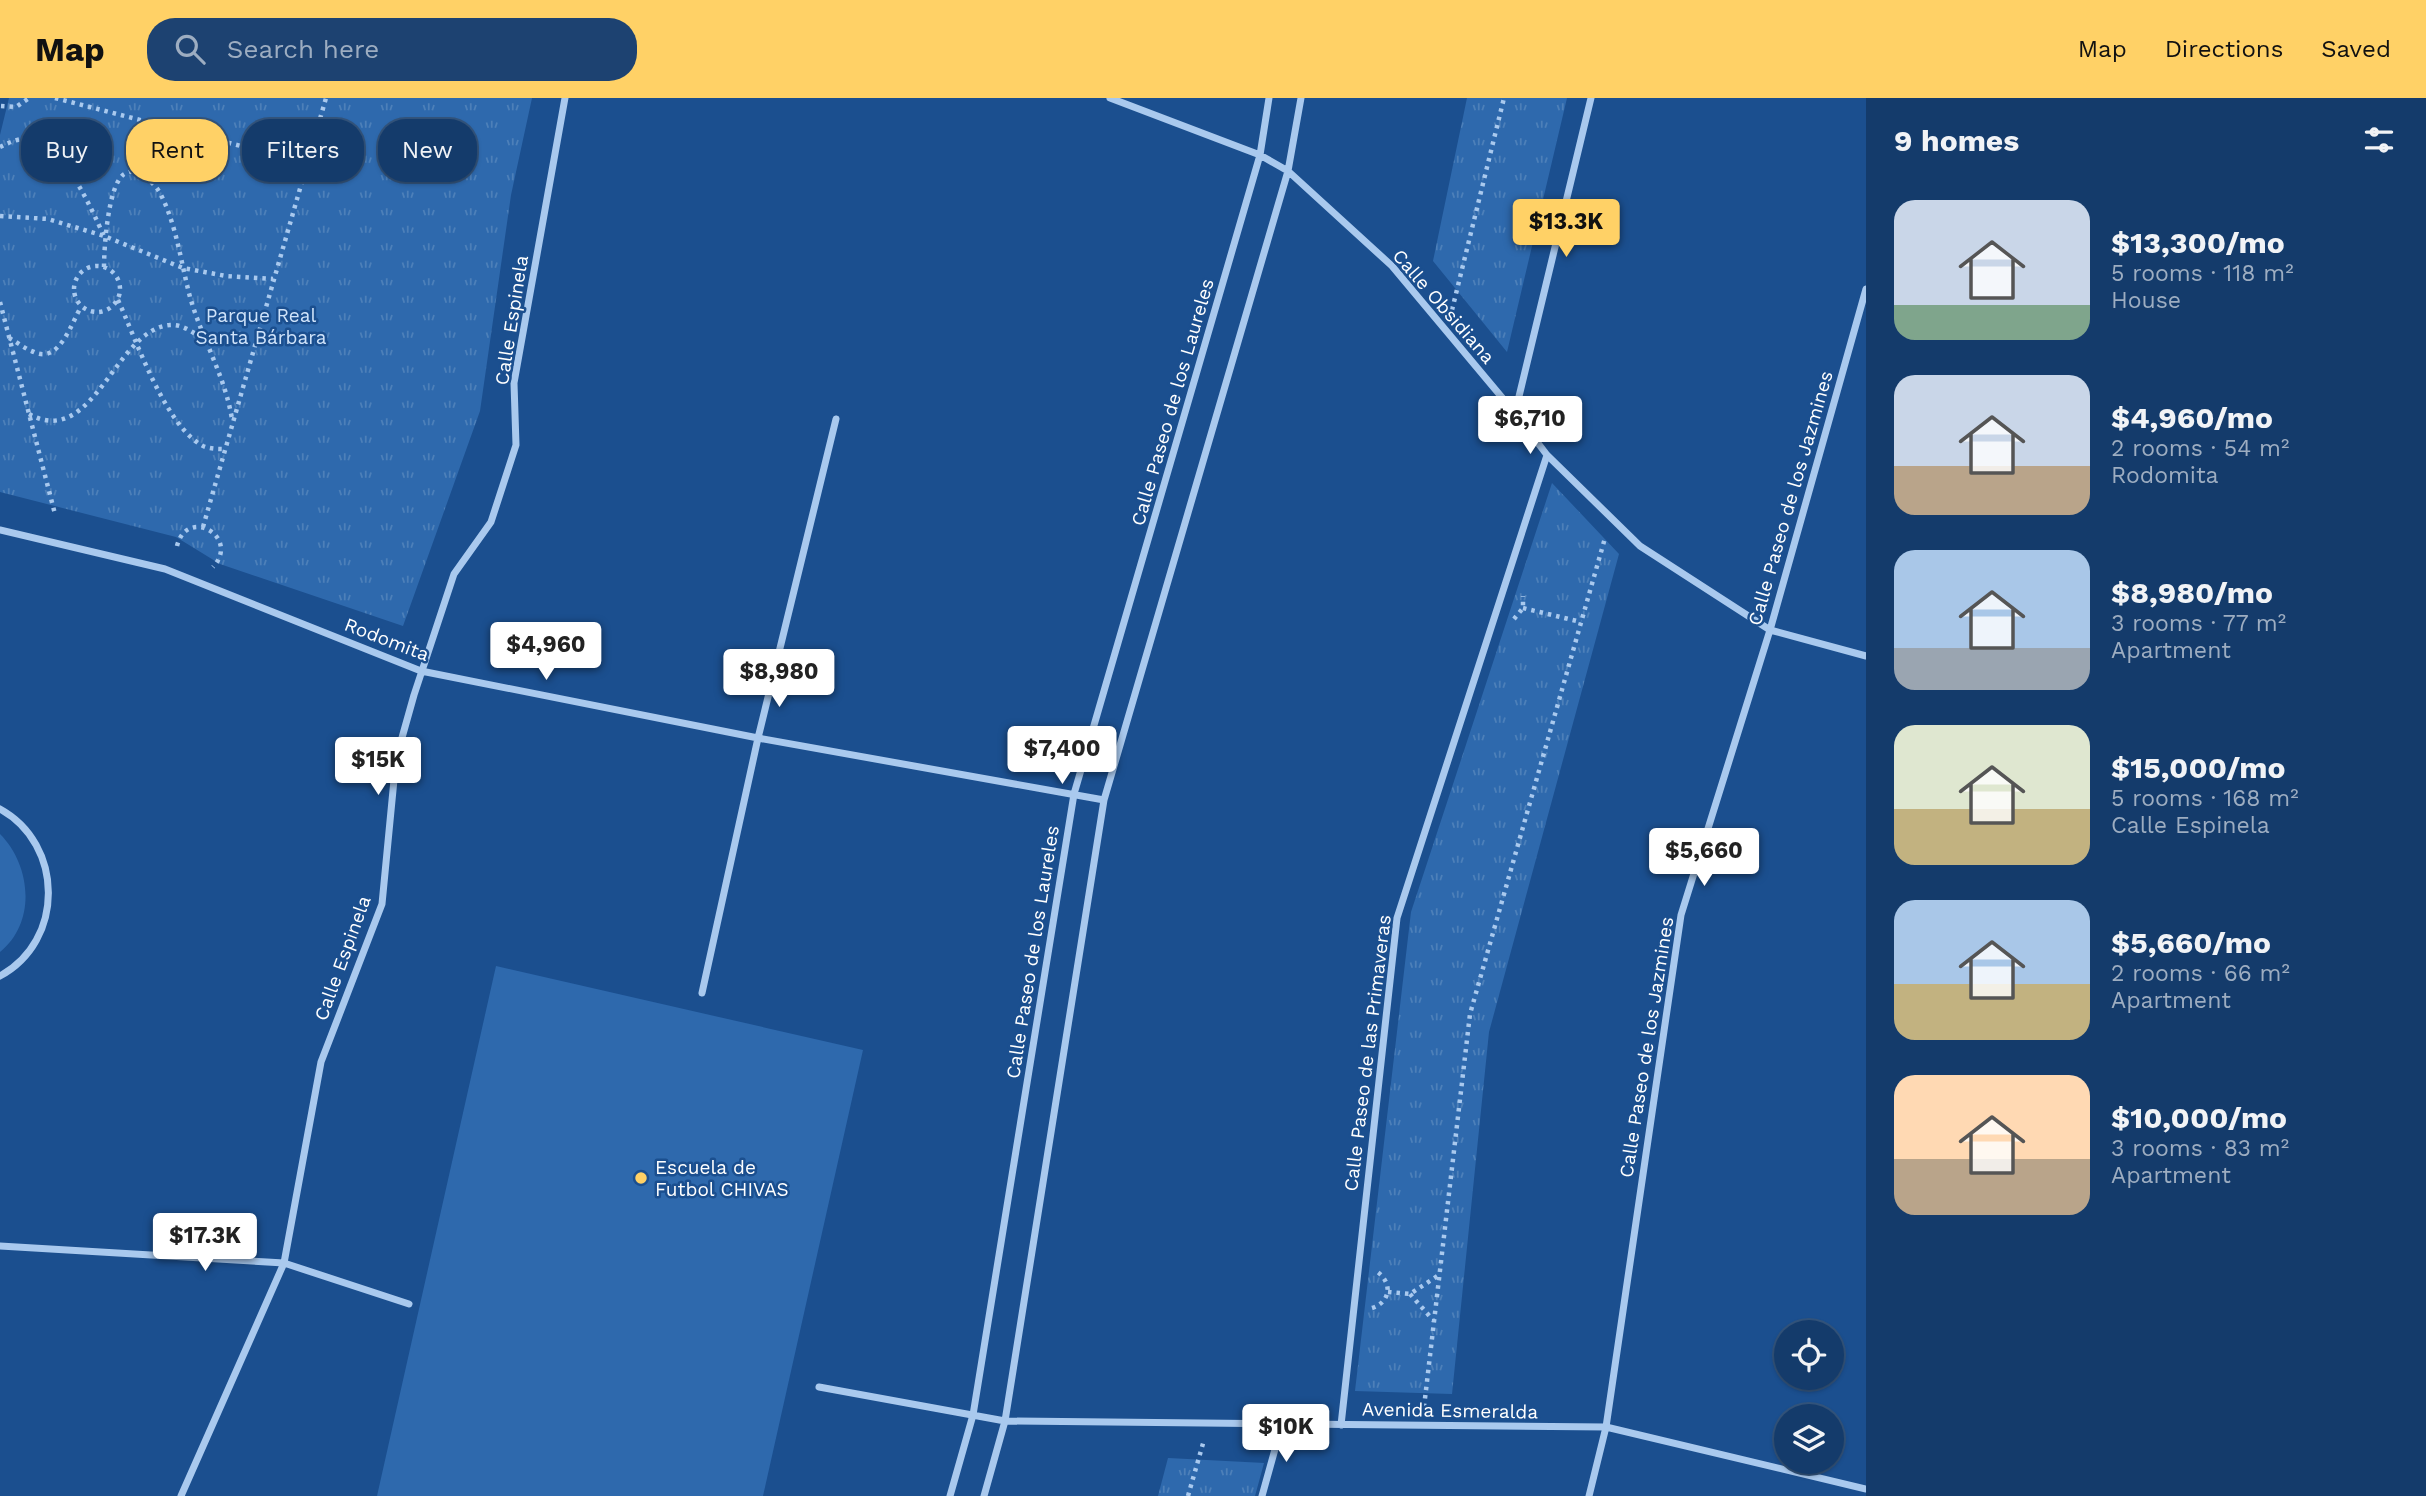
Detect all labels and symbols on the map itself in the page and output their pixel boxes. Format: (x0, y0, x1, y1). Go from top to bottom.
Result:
pin: $13.3K (1509, 200, 1623, 259)
street label: Calle Obsidiana (1388, 244, 1500, 368)
street label: Calle Espinela (490, 253, 533, 387)
street label: Calle Paseo de los Laureles (1126, 276, 1219, 528)
park label: Parque Real Santa Bárbara (196, 304, 327, 349)
street label: Calle Paseo de los Jazmines (1743, 368, 1838, 628)
pin: $6,710 (1473, 396, 1587, 456)
street label: Rodomita (341, 613, 433, 666)
pin: $4,960 (489, 622, 603, 682)
pin: $8,980 (722, 650, 836, 709)
pin: $7,400 (1005, 726, 1119, 786)
pin: $15K (337, 738, 419, 797)
street label: Calle Paseo de los Laureles (1001, 824, 1064, 1080)
pin: $5,660 (1647, 828, 1761, 888)
street label: Calle Espinela (309, 892, 376, 1024)
street label: Calle Paseo de las Primaveras (1339, 913, 1396, 1193)
street label: Calle Paseo de los Jazmines (1614, 915, 1678, 1179)
place label: Escuela de Futbol CHIVAS (655, 1156, 789, 1201)
marker: Escuela de Futbol CHIVAS (633, 1170, 649, 1186)
pin: $17.3K (148, 1214, 262, 1273)
street label: Avenida Esmeralda (1362, 1397, 1539, 1424)
pin: $10K (1245, 1404, 1327, 1464)

